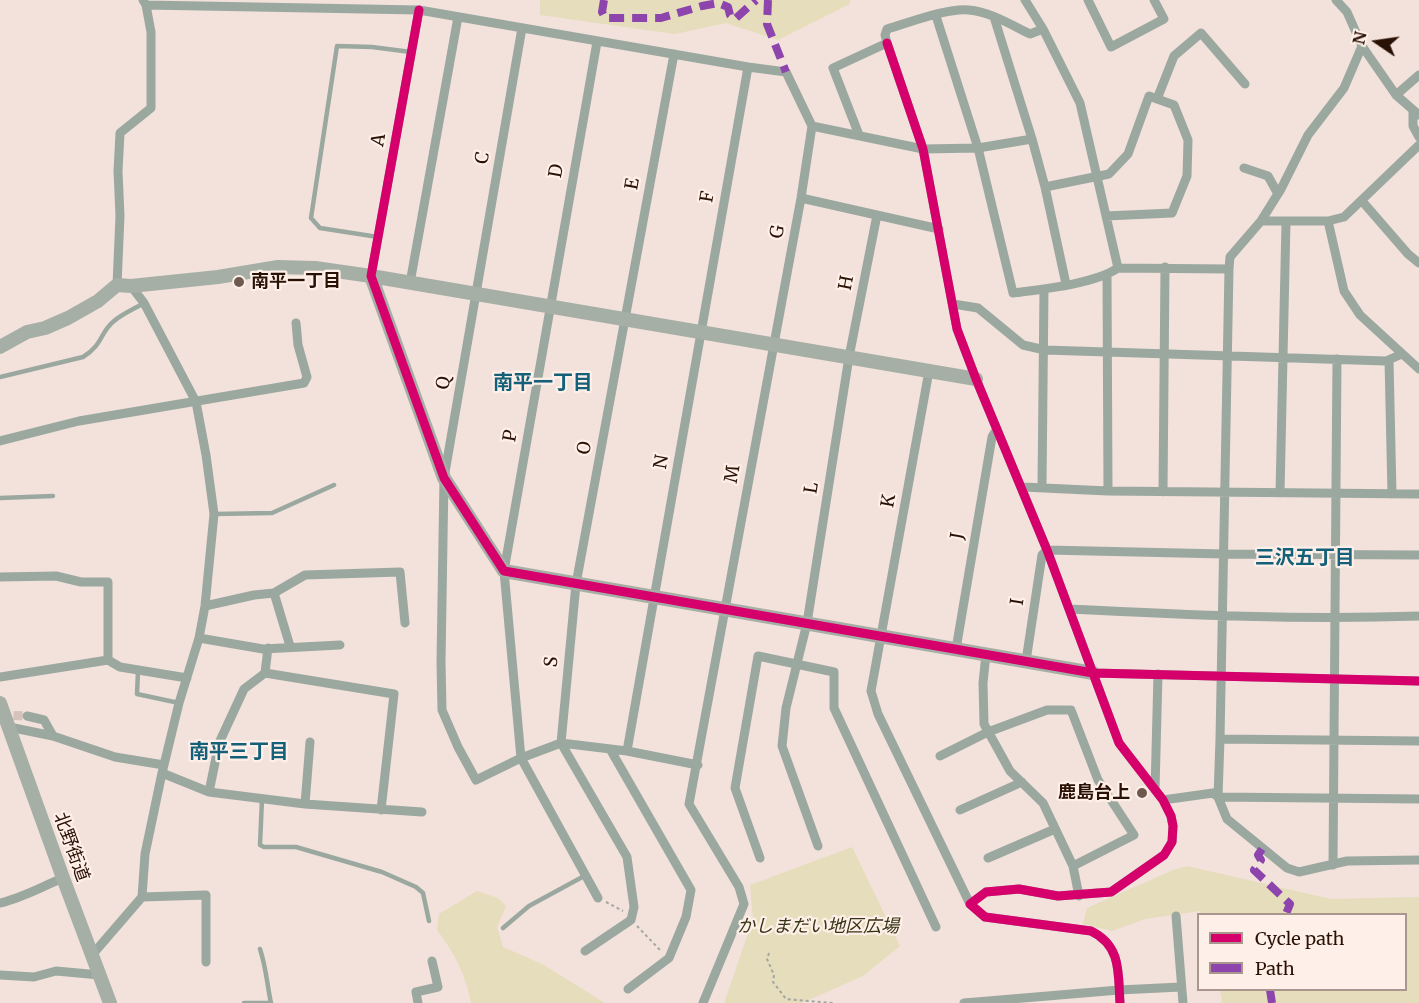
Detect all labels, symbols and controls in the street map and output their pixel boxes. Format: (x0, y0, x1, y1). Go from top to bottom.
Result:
north arrow (1347, 12, 1407, 72)
text: N (1348, 30, 1371, 46)
street label: A (367, 132, 391, 148)
street label: C (471, 150, 495, 166)
street label: D (545, 162, 569, 180)
street label: E (621, 177, 645, 191)
street label: F (696, 190, 720, 204)
street label: G (766, 224, 790, 240)
place label: 南平一丁目 (251, 271, 341, 293)
street label: H (835, 274, 859, 292)
marker: 南平一丁目 (232, 275, 246, 289)
district label: 南平一丁目 (493, 371, 593, 395)
street label: Q (432, 375, 456, 391)
street label: P (499, 428, 523, 444)
street label: O (573, 440, 597, 456)
street label: N (650, 453, 674, 471)
street label: M (721, 463, 745, 485)
street label: L (800, 481, 824, 495)
street label: K (877, 493, 901, 509)
street label: J (947, 531, 969, 541)
district label: 三沢五丁目 (1255, 546, 1355, 570)
street label: I (1007, 597, 1029, 607)
street label: S (541, 656, 563, 668)
district label: 南平三丁目 (189, 740, 289, 764)
place label: 鹿島台上 (1058, 782, 1130, 804)
marker: 鹿島台上 (1135, 786, 1149, 800)
street label: 北野街道 (49, 809, 93, 885)
legend (1197, 913, 1407, 991)
park label: かしまだい地区広場 (737, 916, 899, 938)
text: Cycle path (1255, 927, 1344, 950)
text: Path (1255, 957, 1295, 980)

